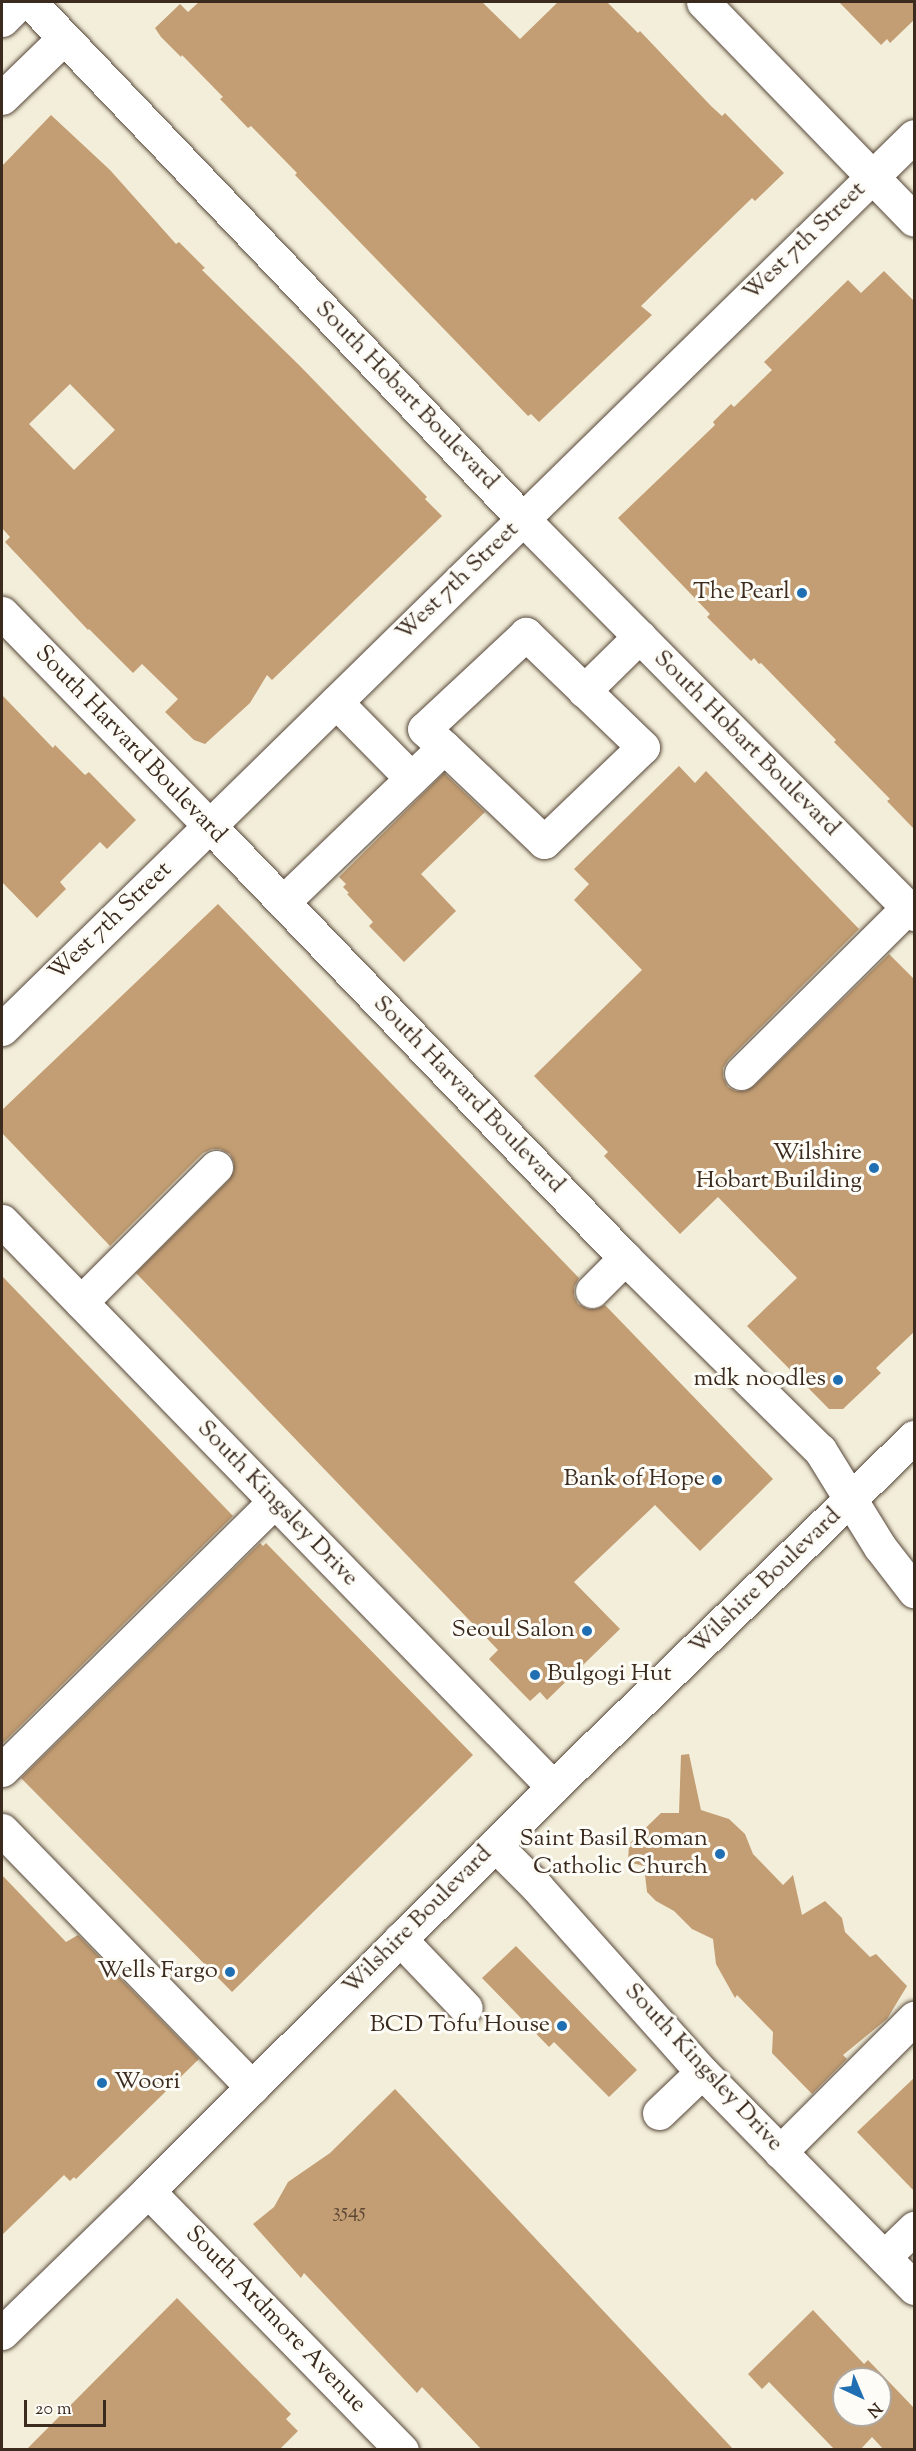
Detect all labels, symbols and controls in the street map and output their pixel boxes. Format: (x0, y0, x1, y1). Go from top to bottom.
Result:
street label: West 7th Street (738, 176, 872, 308)
street label: South Hobart Boulevard (308, 295, 504, 497)
street label: West 7th Street (391, 516, 525, 648)
place label: The Pearl (693, 579, 790, 607)
marker: The Pearl (795, 586, 809, 600)
street label: South Harvard Boulevard (28, 640, 232, 850)
street label: South Hobart Boulevard (647, 645, 845, 843)
street label: West 7th Street (44, 856, 178, 988)
street label: South Harvard Boulevard (366, 990, 570, 1200)
place label: Wilshire Hobart Building (696, 1140, 862, 1196)
marker: Wilshire Hobart Building (867, 1161, 881, 1175)
place label: mdk noodles (694, 1366, 826, 1394)
marker: mdk noodles (831, 1373, 845, 1387)
street label: South Kingsley Drive (190, 1415, 364, 1593)
place label: Bank of Hope (564, 1466, 705, 1494)
marker: Bank of Hope (710, 1473, 724, 1487)
street label: Wilshire Boulevard (684, 1502, 848, 1662)
place label: Seoul Salon (452, 1617, 575, 1645)
marker: Seoul Salon (580, 1624, 594, 1638)
place label: Bulgogi Hut (547, 1661, 672, 1689)
marker: Bulgogi Hut (528, 1668, 542, 1682)
place label: Saint Basil Roman Catholic Church (520, 1826, 708, 1882)
street label: Wilshire Boulevard (337, 1840, 499, 2002)
marker: Saint Basil Roman Catholic Church (713, 1847, 727, 1861)
place label: Wells Fargo (97, 1958, 218, 1986)
marker: Wells Fargo (223, 1965, 237, 1979)
street label: South Kingsley Drive (617, 1978, 789, 2158)
place label: BCD Tofu House (370, 2012, 550, 2040)
marker: BCD Tofu House (555, 2019, 569, 2033)
place label: Woori (114, 2069, 180, 2097)
marker: Woori (95, 2076, 109, 2090)
house number: 3545 (332, 2199, 366, 2225)
street label: South Ardmore Avenue (178, 2221, 372, 2419)
north arrow (832, 2367, 892, 2427)
scale bar (27, 2388, 110, 2426)
text: N (861, 2396, 886, 2422)
text: 20 m (35, 2397, 72, 2423)

